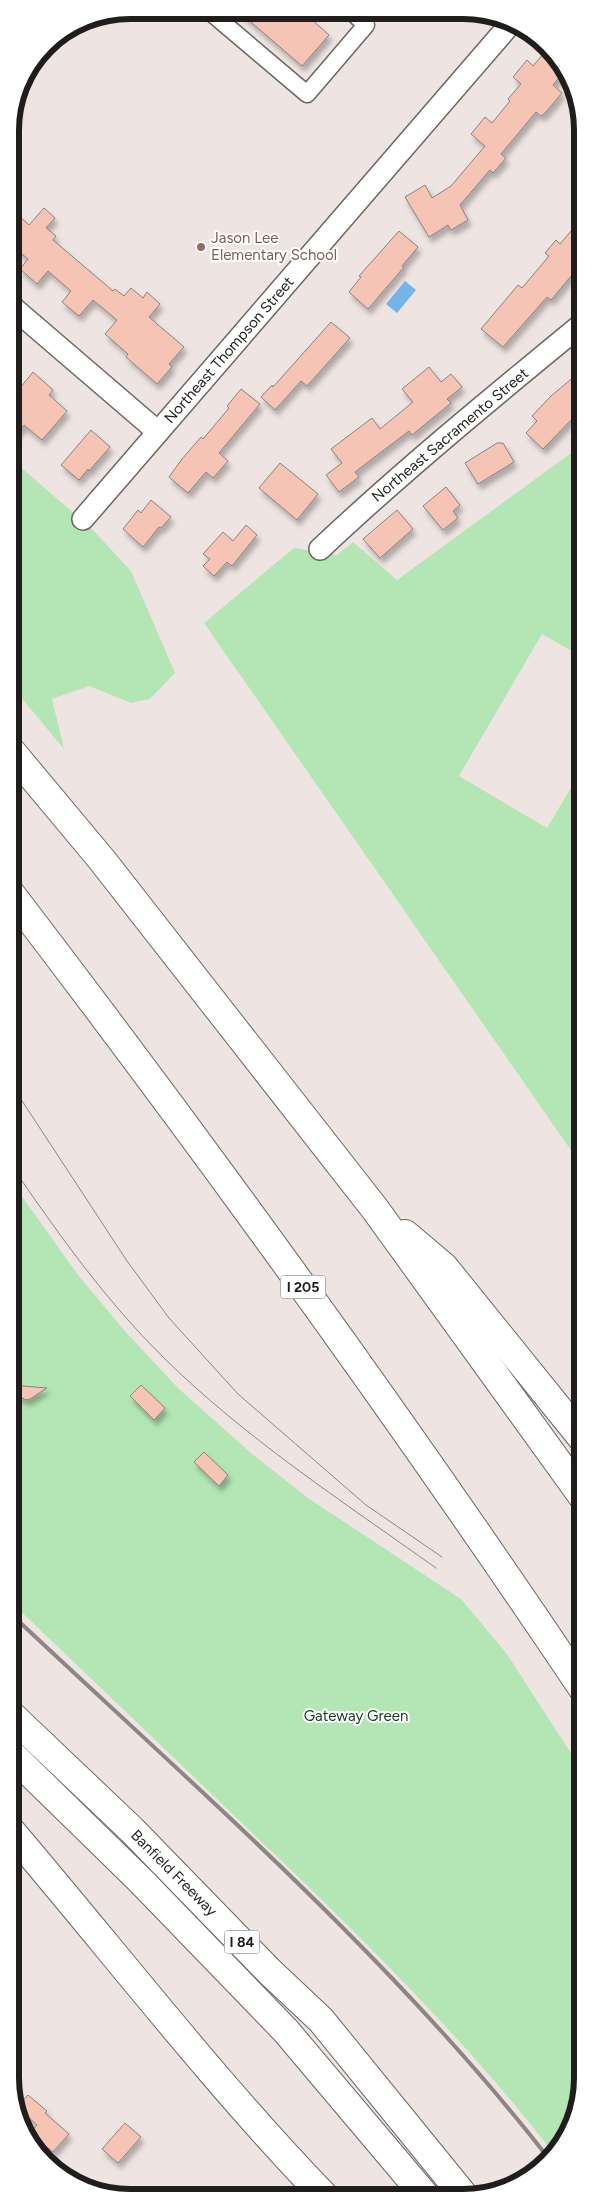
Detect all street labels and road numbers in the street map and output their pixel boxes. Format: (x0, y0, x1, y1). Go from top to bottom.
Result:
street label: Northeast Thompson Street (160, 273, 298, 427)
street label: Northeast Sacramento Street (368, 364, 532, 506)
road number: I 205 (280, 1275, 326, 1298)
street label: Banfield Freeway (127, 1826, 221, 1920)
road number: I 84 (224, 1930, 260, 1954)

